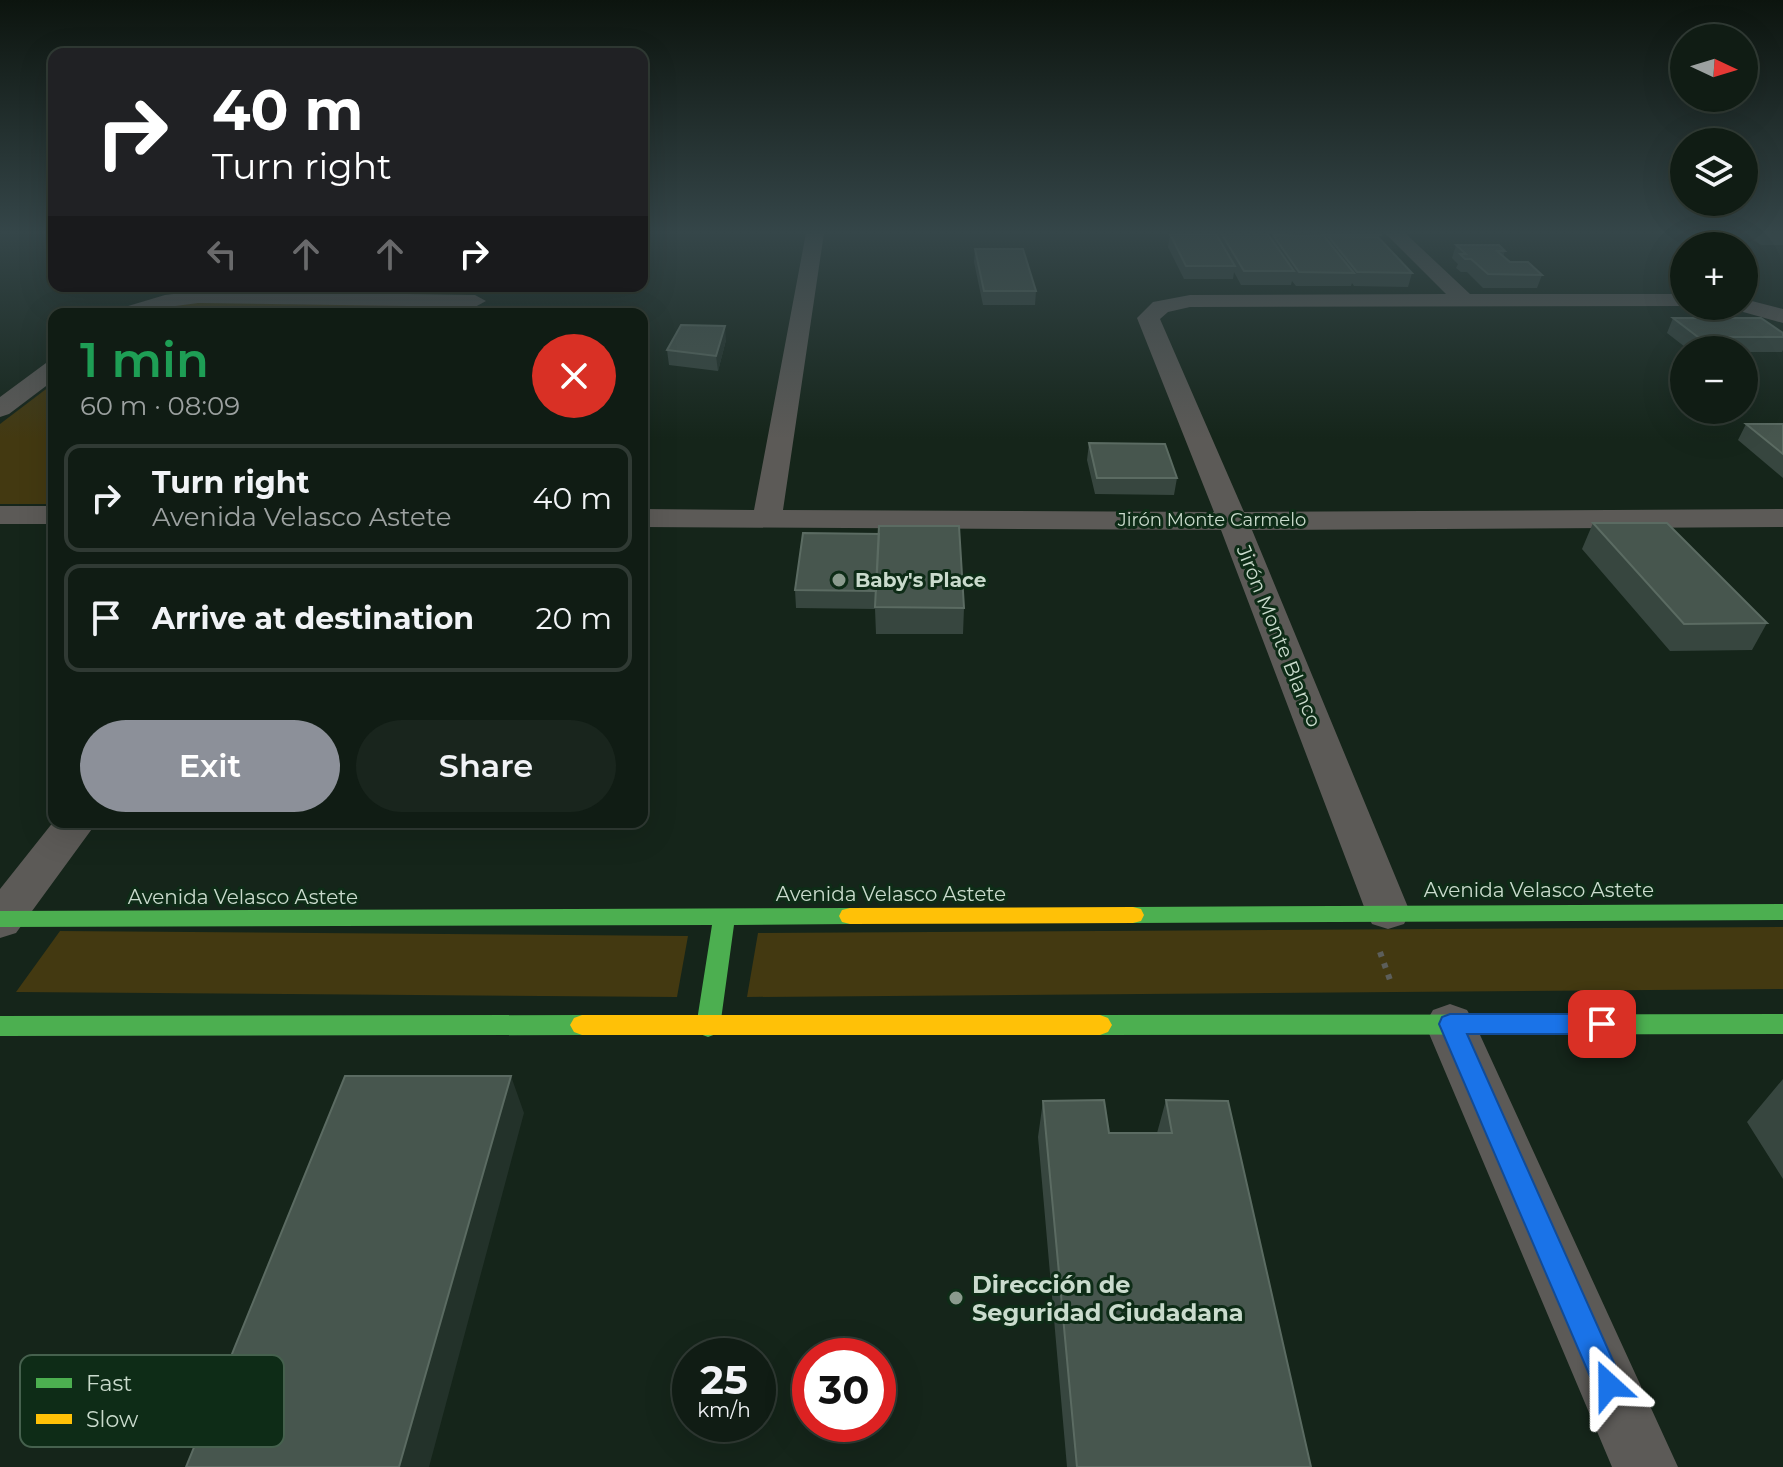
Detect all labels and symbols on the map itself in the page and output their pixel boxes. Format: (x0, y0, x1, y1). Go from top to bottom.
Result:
north arrow (1670, 24, 1758, 112)
street label: Jirón Monte Carmelo (1117, 509, 1306, 531)
street label: Jirón Monte Blanco (1231, 541, 1326, 730)
place label: Baby's Place (855, 568, 986, 592)
marker: Baby's Place (830, 571, 848, 589)
street label: Avenida Velasco Astete (1424, 878, 1654, 902)
street label: Avenida Velasco Astete (776, 882, 1006, 906)
street label: Avenida Velasco Astete (128, 885, 358, 909)
pin (1568, 990, 1636, 1058)
place label: Dirección de Seguridad Ciudadana (972, 1270, 1244, 1327)
marker: Dirección de Seguridad Ciudadana (947, 1289, 965, 1307)
speed limit sign: 30 (792, 1338, 896, 1442)
position arrow (1567, 1343, 1651, 1427)
legend (20, 1355, 284, 1447)
text: Fast (86, 1370, 132, 1397)
text: Slow (86, 1406, 139, 1433)

